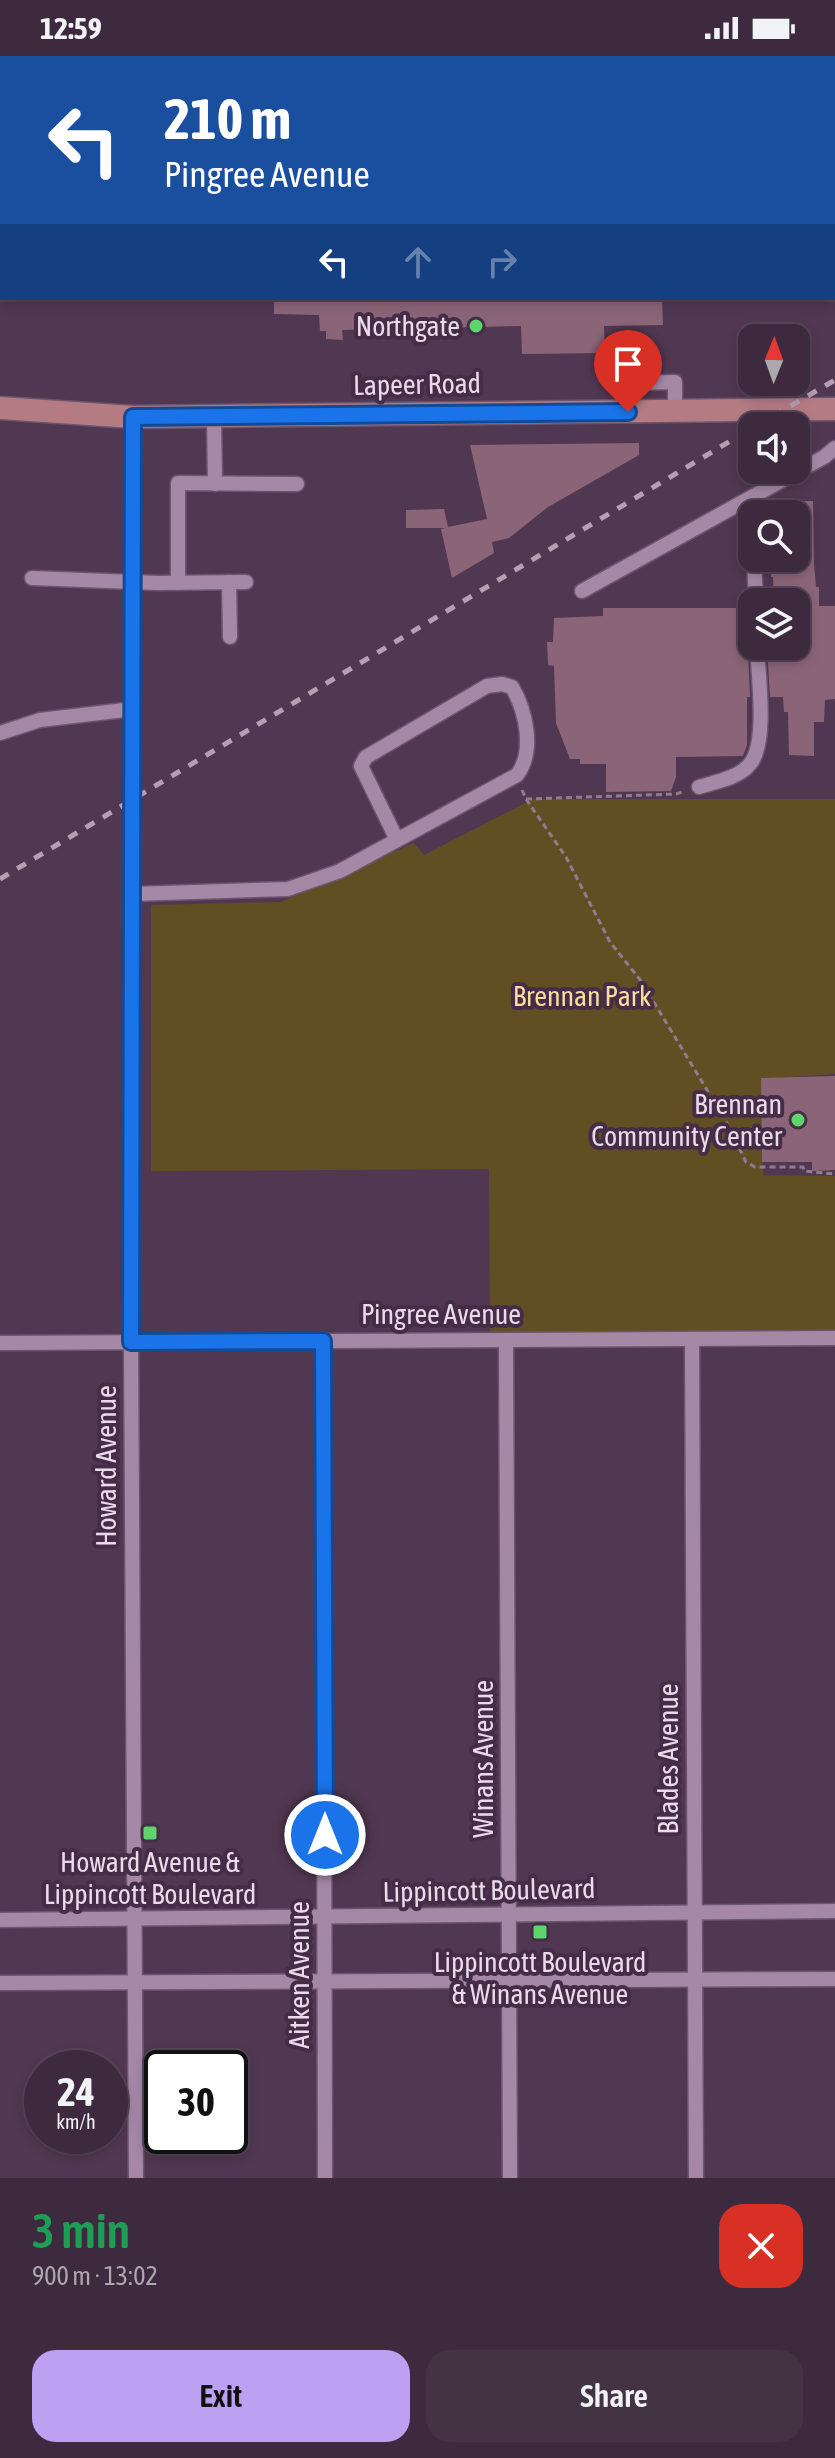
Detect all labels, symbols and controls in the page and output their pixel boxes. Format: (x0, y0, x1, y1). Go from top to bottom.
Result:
text: 12:59 (40, 11, 102, 45)
text: 210 m (164, 87, 291, 151)
icon: left (32, 88, 136, 192)
text: Pingree Avenue (164, 153, 370, 195)
icon: left (312, 240, 356, 284)
icon: ahead (396, 240, 440, 284)
icon: right (480, 240, 524, 284)
place label: Northgate (356, 310, 460, 342)
marker: Northgate (467, 317, 485, 335)
north arrow (738, 324, 810, 396)
map controls (738, 324, 810, 660)
pin (594, 330, 662, 412)
icon: arrive (606, 342, 650, 386)
street label: Lapeer Road (353, 367, 481, 401)
button: sound (738, 412, 810, 484)
button: search (738, 500, 810, 572)
button: layers (738, 588, 810, 660)
park label: Brennan Park (513, 980, 651, 1012)
place label: Brennan Community Center (591, 1088, 783, 1152)
marker: Brennan Community Center (789, 1111, 807, 1129)
street label: Pingree Avenue (361, 1298, 521, 1330)
street label: Howard Avenue (90, 1385, 122, 1547)
street label: Winans Avenue (467, 1680, 499, 1838)
street label: Blades Avenue (652, 1684, 684, 1834)
position arrow (283, 1793, 367, 1877)
marker: Howard Avenue & Lippincott Boulevard (141, 1824, 159, 1842)
place label: Howard Avenue & Lippincott Boulevard (44, 1846, 256, 1910)
street label: Lippincott Boulevard (382, 1872, 596, 1908)
street label: Aitken Avenue (283, 1901, 315, 2049)
marker: Lippincott Boulevard & Winans Avenue (531, 1923, 549, 1941)
place label: Lippincott Boulevard & Winans Avenue (434, 1946, 646, 2010)
speed limit sign: 30 (144, 2050, 248, 2154)
text: 24 (57, 2069, 95, 2114)
text: km/h (56, 2110, 96, 2133)
text: 3 min (32, 2203, 130, 2258)
button: close (719, 2204, 803, 2288)
text: 900 m · 13:02 (32, 2261, 158, 2291)
button: Exit (32, 2350, 410, 2442)
button: Share (426, 2350, 803, 2442)

